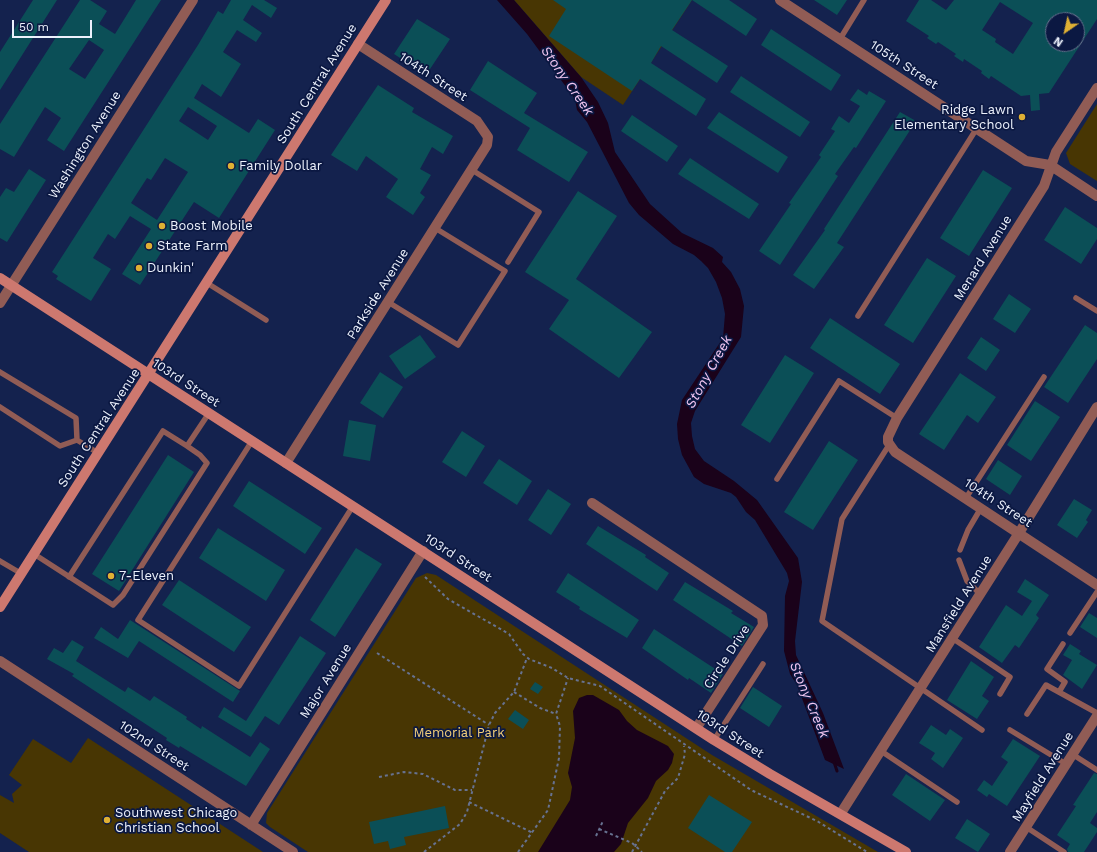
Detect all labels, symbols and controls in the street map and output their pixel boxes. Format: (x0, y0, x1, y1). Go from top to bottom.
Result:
scale bar (14, 12, 94, 38)
north arrow (1045, 12, 1085, 52)
text: 50 m (19, 20, 49, 34)
street label: South Central Avenue (274, 21, 360, 147)
text: N (1052, 34, 1066, 49)
street label: 105th Street (867, 37, 941, 93)
water label: Stony Creek (537, 43, 597, 119)
street label: 104th Street (396, 49, 470, 105)
street label: Washington Avenue (45, 88, 125, 202)
place label: Ridge Lawn Elementary School (894, 102, 1014, 133)
marker: Ridge Lawn Elementary School (1017, 112, 1027, 122)
place label: Family Dollar (239, 158, 322, 174)
marker: Family Dollar (226, 161, 236, 171)
street label: Menard Avenue (951, 212, 1015, 304)
place label: Boost Mobile (170, 218, 253, 234)
marker: Boost Mobile (157, 221, 167, 231)
place label: State Farm (157, 238, 228, 254)
marker: State Farm (144, 241, 154, 251)
street label: Parkside Avenue (344, 246, 412, 342)
place label: Dunkin' (147, 260, 194, 276)
marker: Dunkin' (134, 263, 144, 273)
water label: Stony Creek (682, 332, 736, 412)
street label: 103rd Street (149, 355, 223, 411)
street label: South Central Avenue (55, 366, 143, 490)
street label: 104th Street (961, 475, 1035, 531)
street label: 103rd Street (421, 530, 495, 586)
street label: Mansfield Avenue (923, 552, 995, 656)
place label: 7-Eleven (119, 568, 174, 584)
marker: 7-Eleven (106, 571, 116, 581)
street label: Circle Drive (701, 622, 753, 692)
street label: Major Avenue (297, 641, 355, 721)
water label: Stony Creek (785, 659, 833, 741)
street label: 103rd Street (693, 706, 767, 762)
street label: 102nd Street (116, 718, 192, 774)
park label: Memorial Park (413, 725, 505, 741)
street label: Mayfield Avenue (1009, 729, 1077, 825)
place label: Southwest Chicago Christian School (115, 805, 237, 836)
marker: Southwest Chicago Christian School (102, 815, 112, 825)

